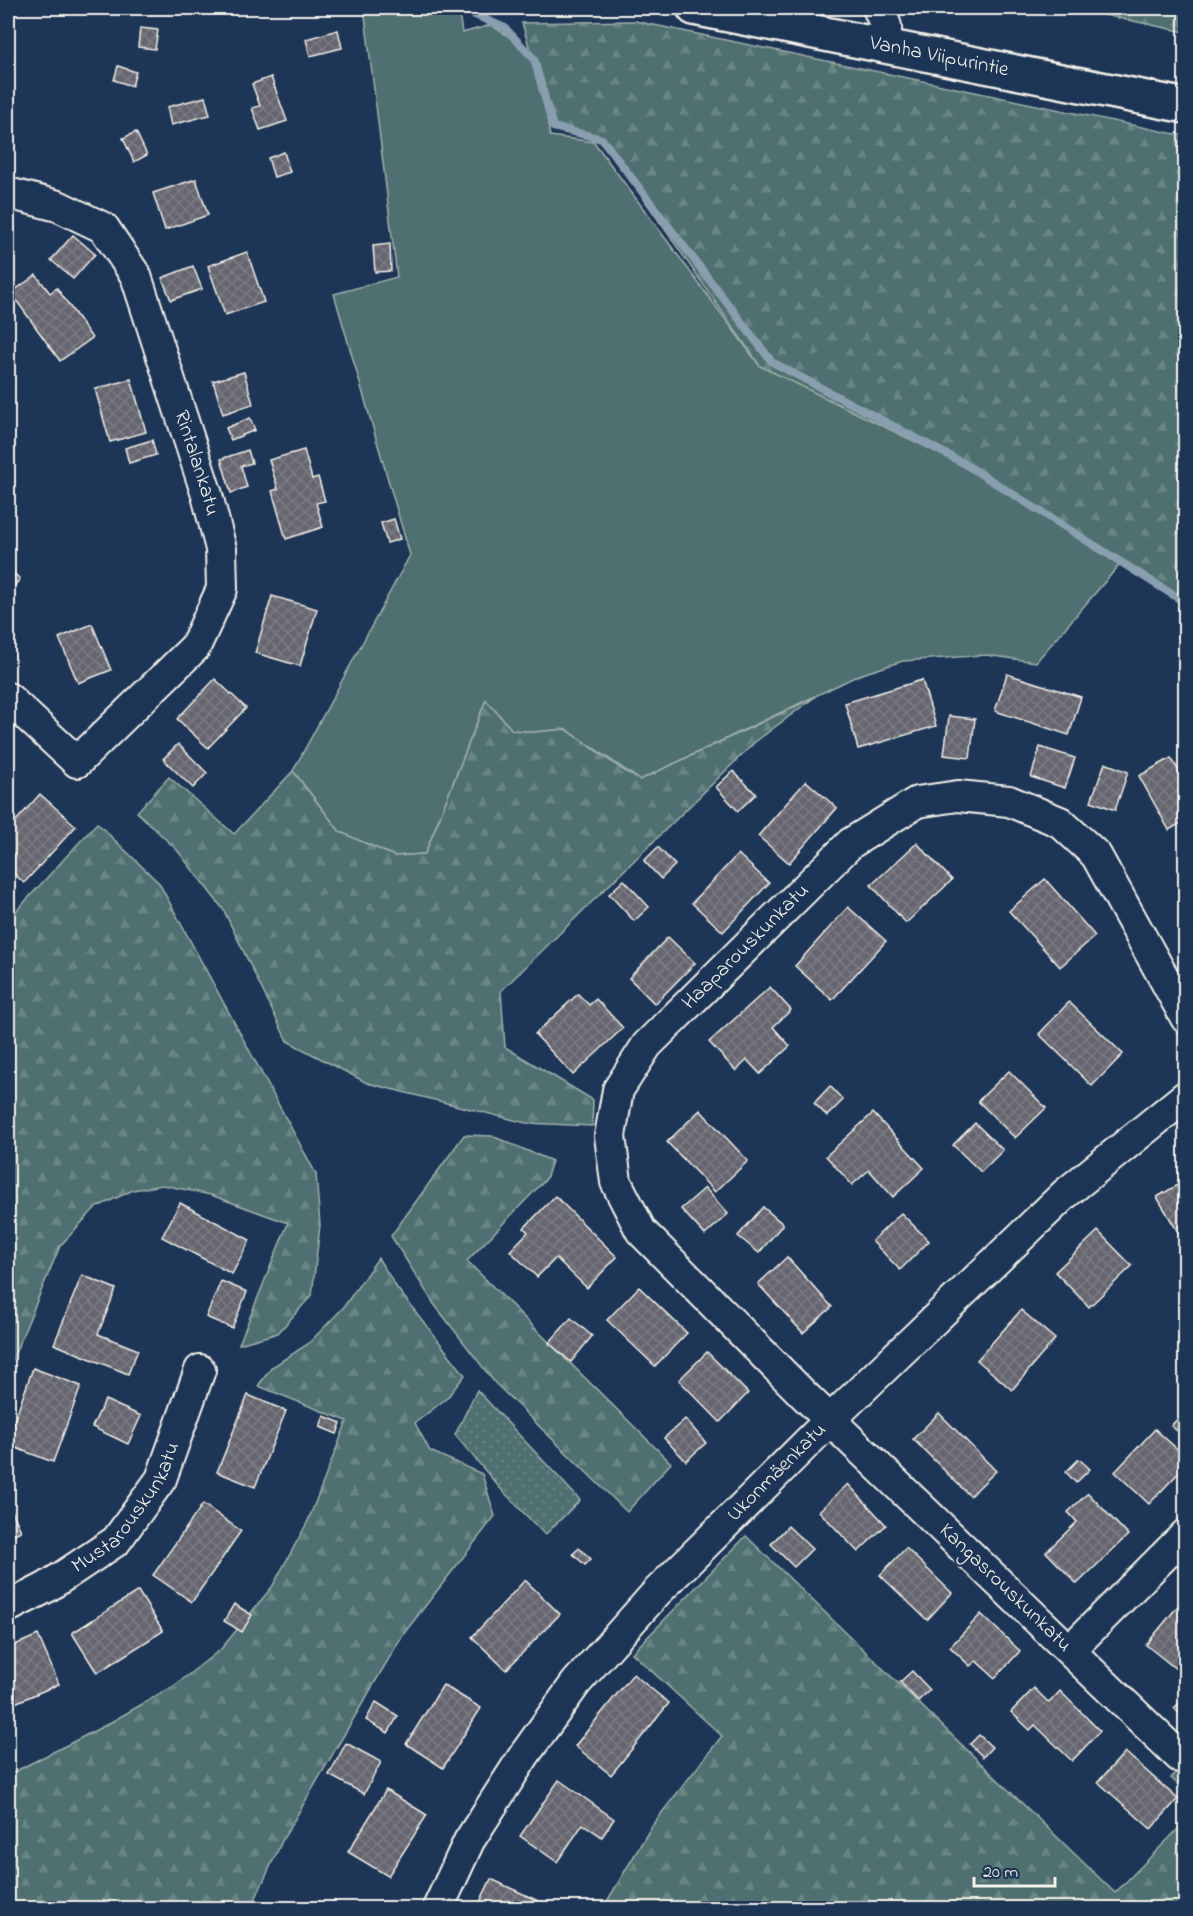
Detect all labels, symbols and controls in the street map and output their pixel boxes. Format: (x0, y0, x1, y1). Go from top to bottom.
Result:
street label: Vanha Viipurintie (866, 28, 1012, 85)
street label: Rintalankatu (166, 407, 227, 519)
street label: Haaparouskunkatu (675, 877, 816, 1017)
street label: Ukonmäenkatu (720, 1416, 834, 1529)
street label: Mustarouskunkatu (66, 1438, 188, 1581)
street label: Kangasrouskunkatu (930, 1517, 1078, 1661)
scale bar (974, 1850, 1055, 1888)
text: 20 m (983, 1860, 1018, 1886)

